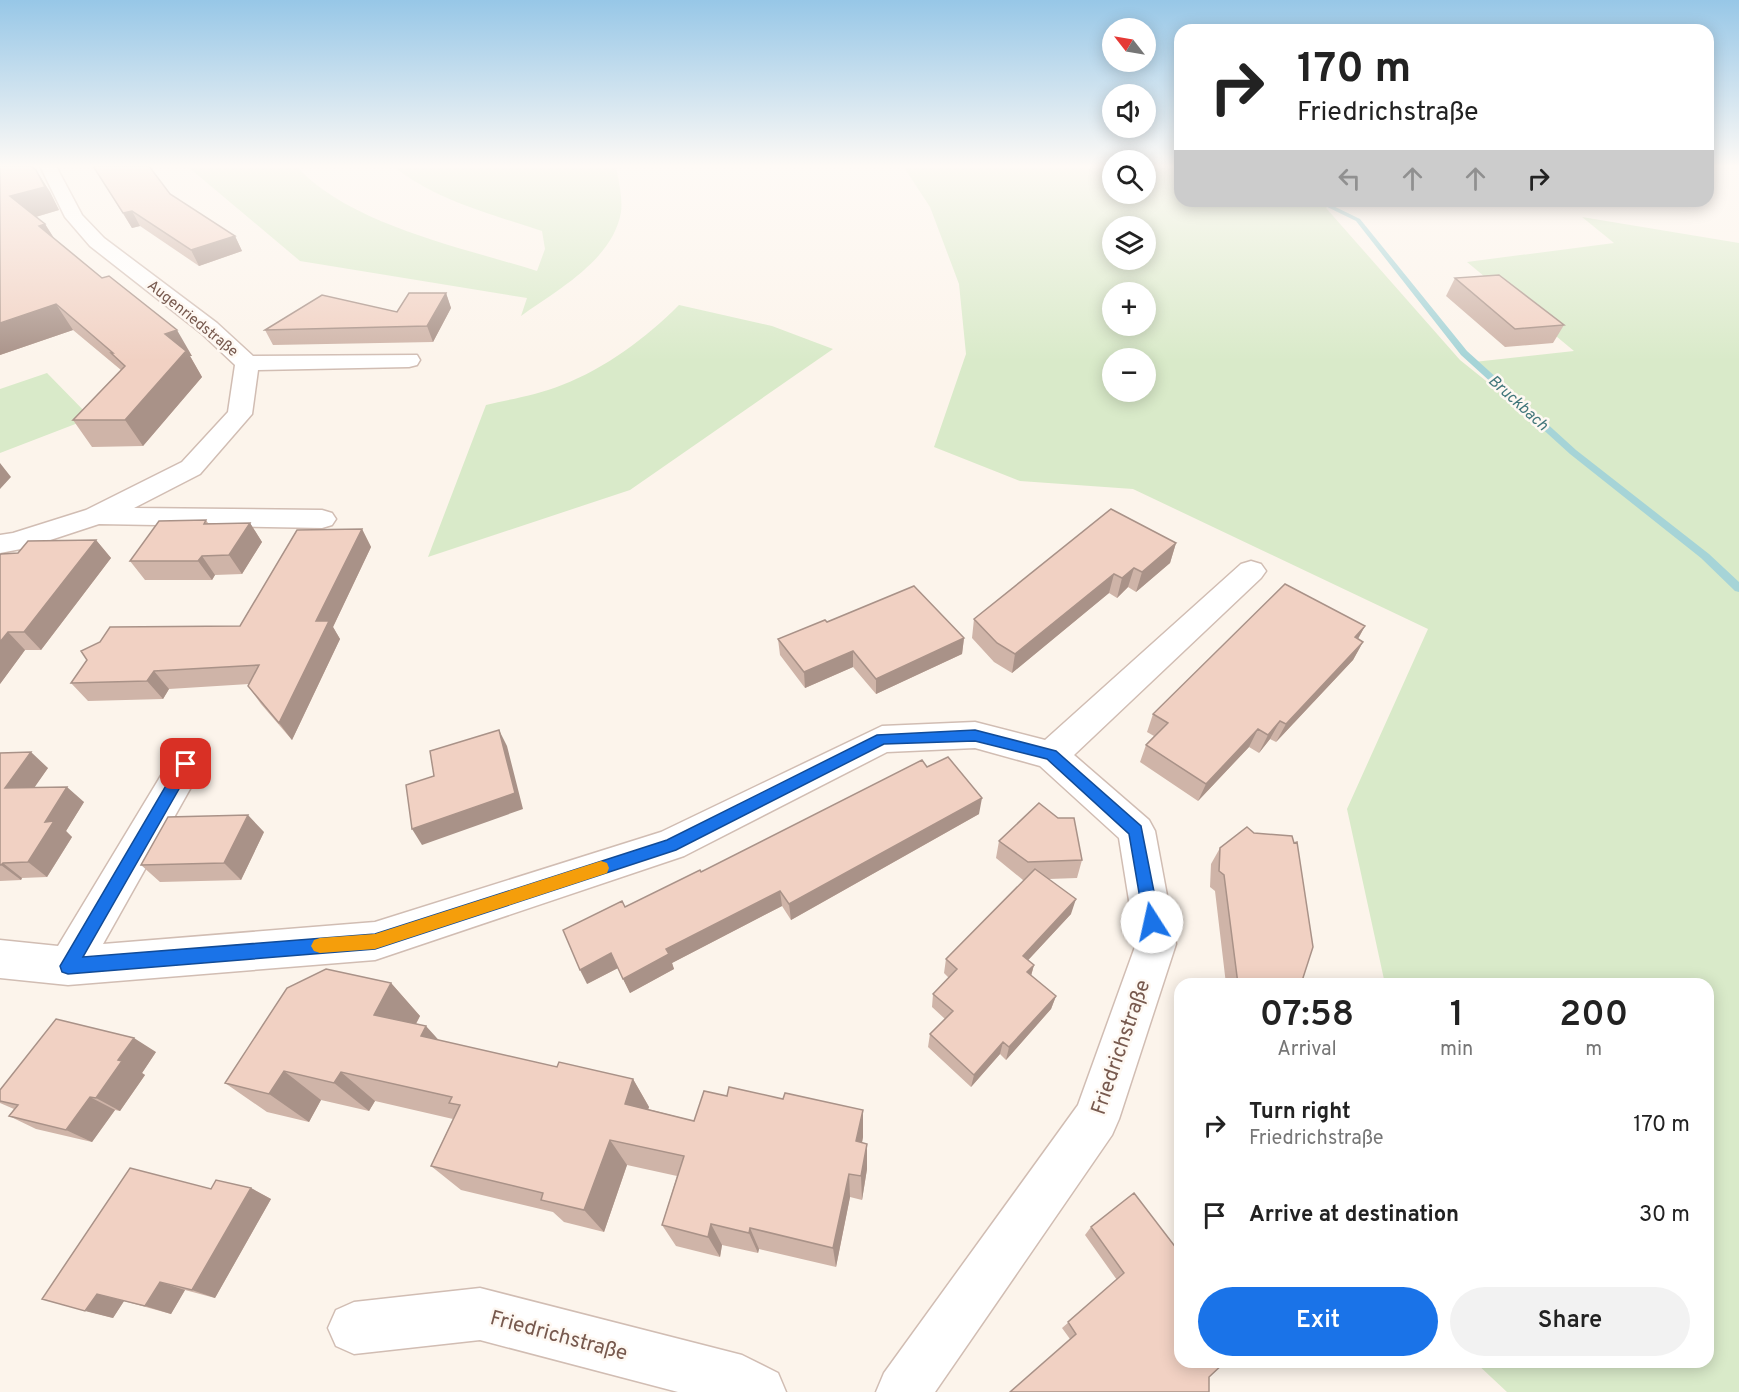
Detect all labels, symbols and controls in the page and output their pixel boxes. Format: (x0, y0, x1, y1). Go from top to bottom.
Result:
north arrow (1102, 18, 1156, 72)
map controls (1102, 18, 1156, 402)
text: 170 m (1297, 44, 1411, 97)
icon: right (1198, 48, 1276, 126)
button: sound (1102, 84, 1156, 138)
text: Friedrichstraße (1297, 96, 1479, 130)
button: search (1102, 150, 1156, 204)
icon: left (1333, 162, 1366, 195)
icon: ahead (1396, 162, 1429, 195)
icon: ahead (1459, 162, 1492, 195)
icon: right (1522, 162, 1555, 195)
button: layers (1102, 216, 1156, 270)
street label: Augenriedstraße (143, 277, 241, 362)
button: + (1102, 282, 1156, 336)
button: − (1102, 348, 1156, 402)
water label: Bruckbach (1483, 371, 1552, 436)
pin (160, 738, 211, 789)
icon: arrive (169, 747, 202, 780)
position arrow (1120, 890, 1184, 954)
street label: Friedrichstraße (1086, 976, 1157, 1119)
text: 07:58 (1260, 993, 1354, 1039)
text: 1 (1450, 993, 1464, 1039)
text: 200 (1559, 993, 1628, 1039)
text: Arrival (1277, 1037, 1337, 1063)
text: min (1440, 1037, 1473, 1063)
text: m (1585, 1037, 1602, 1063)
text: Turn right (1249, 1099, 1351, 1126)
icon: right (1198, 1109, 1231, 1142)
text: 170 m (1633, 1112, 1690, 1139)
text: Friedrichstraße (1249, 1126, 1384, 1152)
icon: arrive (1198, 1199, 1231, 1232)
text: Arrive at destination (1249, 1202, 1459, 1229)
text: 30 m (1639, 1202, 1690, 1229)
button: Exit (1198, 1287, 1438, 1356)
button: Share (1450, 1287, 1690, 1356)
street label: Friedrichstraße (487, 1305, 630, 1368)

